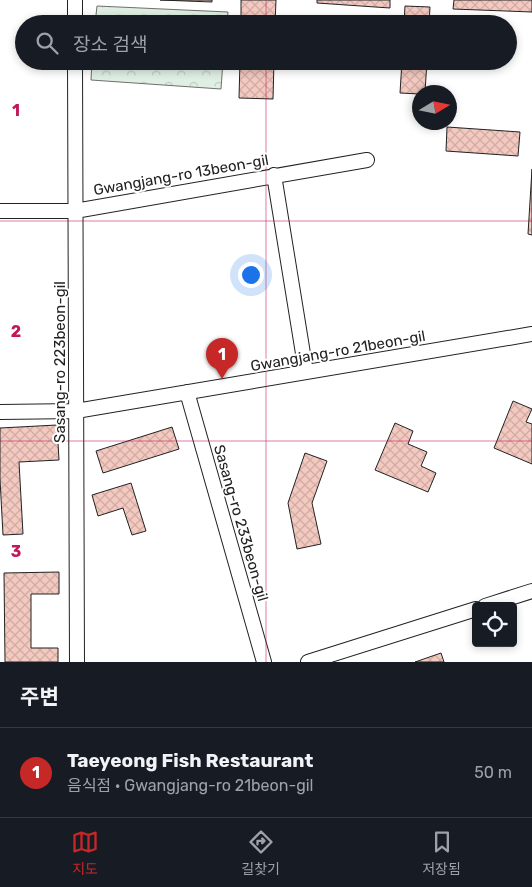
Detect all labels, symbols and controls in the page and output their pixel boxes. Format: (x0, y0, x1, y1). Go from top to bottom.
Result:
search box (15, 15, 517, 70)
icon: search (33, 29, 61, 57)
text: 장소 검색 (73, 33, 148, 56)
north arrow (412, 85, 457, 130)
text: 1 (12, 101, 20, 120)
street label: Gwangjang-ro 13beon-gil (92, 151, 270, 199)
your location (238, 262, 264, 288)
street label: Sasang-ro 223beon-gil (51, 281, 69, 443)
text: 2 (11, 322, 21, 341)
street label: Gwangjang-ro 21beon-gil (249, 327, 427, 375)
pin: 1 (206, 338, 238, 379)
street label: Sasang-ro 233beon-gil (210, 443, 272, 603)
text: 3 (11, 542, 21, 561)
map controls (472, 602, 517, 647)
button: locate (472, 602, 517, 647)
text: 주변 (20, 684, 59, 709)
text: Taeyeong Fish Restaurant (67, 749, 313, 772)
text: 1 (32, 763, 40, 782)
text: 50 m (474, 763, 512, 782)
text: 음식점 · Gwangjang-ro 21beon-gil (67, 776, 313, 795)
tab: 지도 (71, 828, 99, 878)
tab: 길찾기 (241, 828, 280, 878)
tab: 저장됨 (422, 828, 461, 878)

